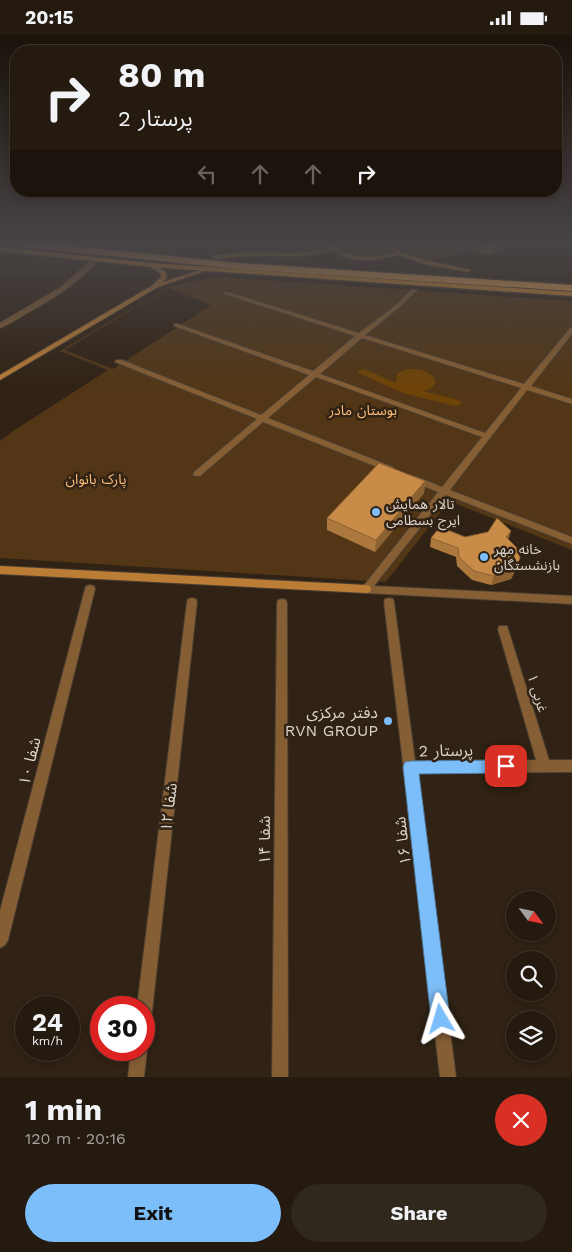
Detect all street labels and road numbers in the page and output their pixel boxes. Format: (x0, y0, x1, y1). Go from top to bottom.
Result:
street label: ۱ غربی (524, 672, 551, 714)
street label: شفا ۱۰ (14, 735, 45, 787)
street label: پرستار 2 (419, 741, 473, 762)
street label: شفا ۱۲ (156, 782, 181, 832)
street label: شفا ۱۴ (255, 816, 274, 864)
street label: شفا ۱۶ (390, 816, 415, 866)

